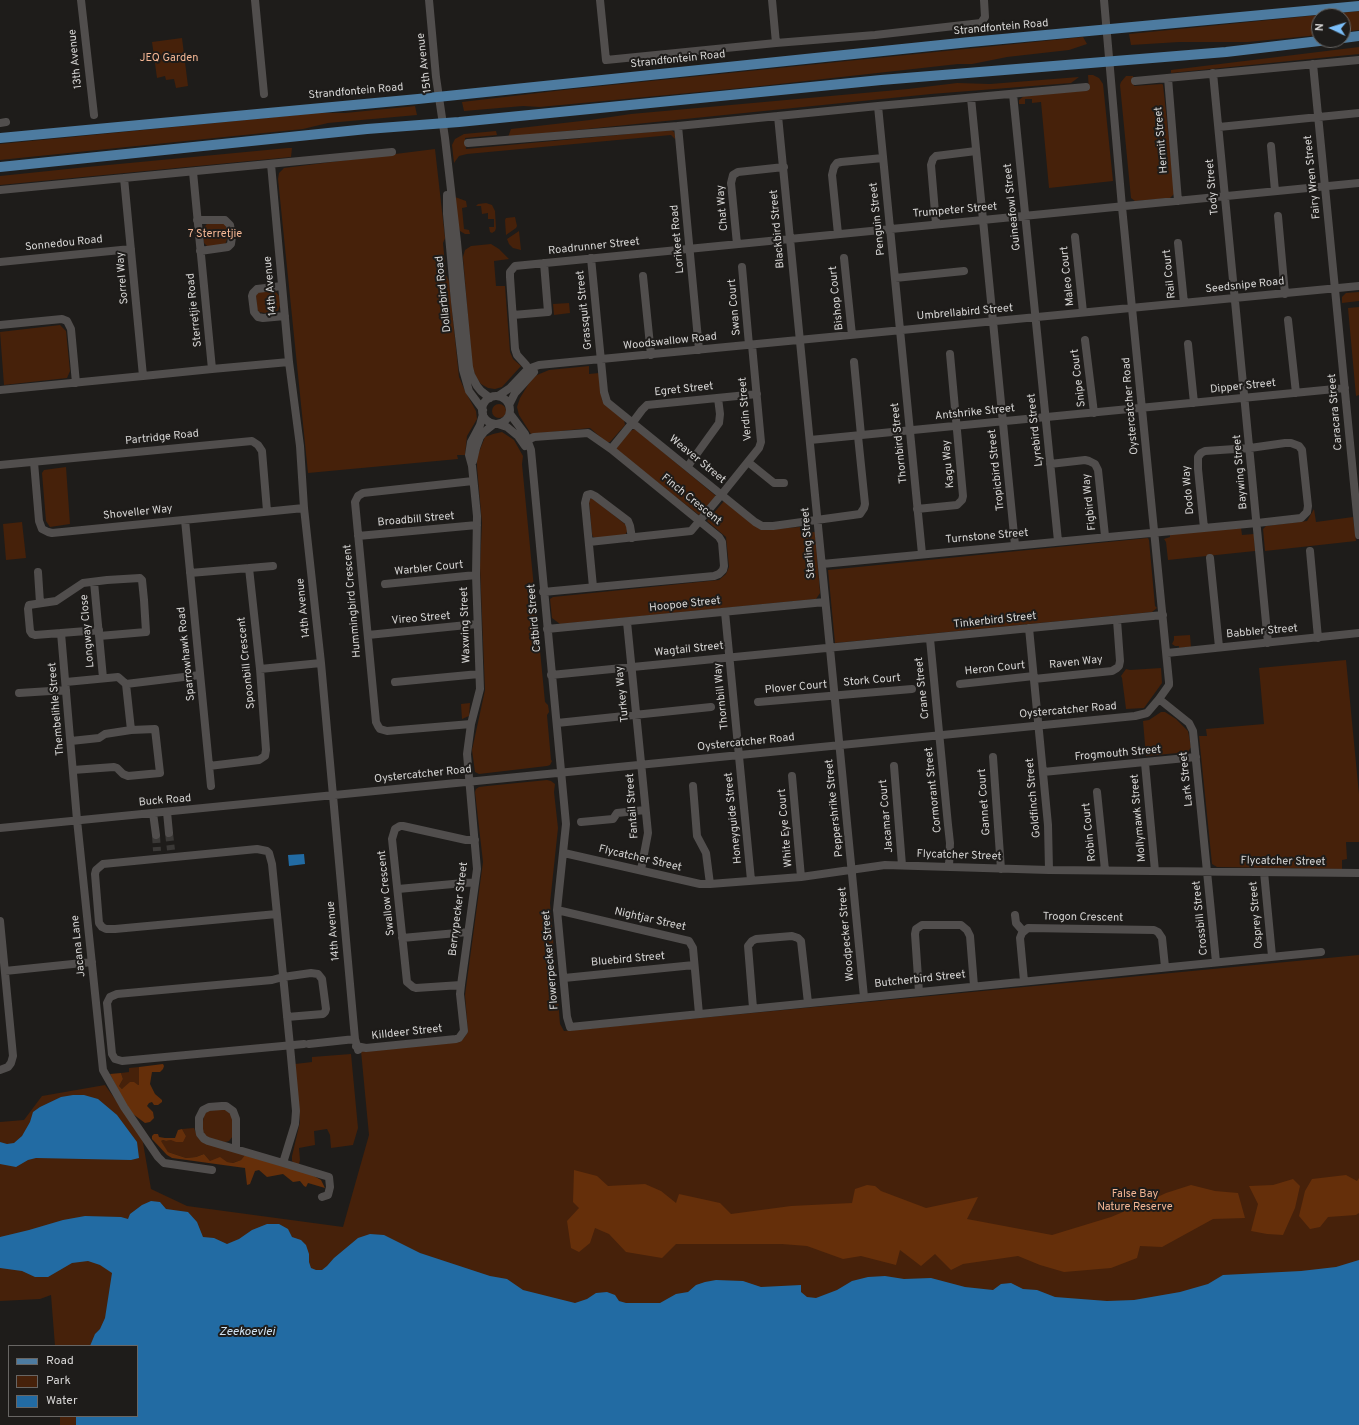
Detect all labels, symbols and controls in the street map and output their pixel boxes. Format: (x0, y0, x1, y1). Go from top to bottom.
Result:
north arrow (1311, 8, 1351, 48)
street label: Strandfontein Road (953, 17, 1049, 39)
text: N (1313, 23, 1327, 32)
street label: 13th Avenue (66, 28, 86, 90)
street label: 15th Avenue (415, 32, 435, 94)
street label: Strandfontein Road (630, 48, 726, 72)
park label: JEQ Garden (140, 52, 198, 66)
street label: Strandfontein Road (308, 81, 404, 103)
street label: Hermit Street (1153, 106, 1171, 174)
street label: Fairy Wren Street (1302, 134, 1324, 220)
street label: Tody Street (1204, 158, 1222, 216)
street label: Guineafowl Street (1002, 163, 1024, 251)
street label: Penguin Street (868, 182, 888, 256)
street label: Chat Way (714, 184, 732, 232)
street label: Blackbird Street (768, 189, 788, 269)
street label: Trumpeter Street (912, 201, 998, 221)
street label: Lorikeet Road (668, 204, 688, 274)
park label: 7 Sterretjie (188, 228, 242, 242)
street label: Sonnedou Road (25, 233, 103, 255)
street label: Roadrunner Street (548, 236, 640, 258)
street label: Maleo Court (1058, 245, 1078, 307)
street label: Rail Court (1161, 249, 1179, 299)
street label: Sorrel Way (114, 251, 132, 305)
street label: 14th Avenue (262, 255, 280, 317)
street label: Dollarbird Road (433, 255, 455, 333)
street label: Bishop Court (827, 265, 847, 331)
street label: Grassquit Street (574, 270, 596, 350)
street label: Sterretjie Road (185, 272, 205, 348)
street label: Seedsnipe Road (1205, 275, 1285, 297)
street label: Swan Court (726, 278, 744, 336)
street label: Umbrellabird Street (916, 302, 1014, 324)
street label: Woodswallow Road (623, 331, 717, 353)
street label: Snipe Court (1069, 348, 1089, 408)
street label: Oystercatcher Road (1120, 357, 1142, 455)
street label: Caracara Street (1326, 373, 1346, 451)
street label: Verdin Street (737, 376, 755, 442)
street label: Dipper Street (1209, 377, 1277, 397)
street label: Egret Street (654, 380, 714, 400)
street label: Lyrebird Street (1026, 393, 1046, 467)
street label: Thornbird Street (889, 402, 911, 484)
street label: Antshrike Street (934, 402, 1016, 424)
street label: Partridge Road (124, 428, 200, 448)
street label: Tropicbird Street (986, 428, 1008, 512)
street label: Weaver Street (666, 433, 728, 487)
street label: Baywing Street (1231, 434, 1251, 510)
street label: Kagu Way (940, 439, 958, 489)
street label: Dodo Way (1180, 465, 1198, 515)
street label: Finch Crescent (658, 472, 724, 528)
street label: Figbird Way (1080, 473, 1100, 531)
street label: Shoveller Way (103, 503, 173, 523)
street label: Starling Street (799, 507, 819, 579)
street label: Broadbill Street (377, 510, 455, 530)
street label: Turnstone Street (945, 527, 1029, 547)
street label: Hummingbird Crescent (341, 544, 365, 658)
street label: Warbler Court (394, 559, 464, 579)
street label: 14th Avenue (294, 577, 314, 639)
street label: Catbird Street (525, 583, 545, 653)
street label: Waxwing Street (458, 587, 474, 663)
street label: Longway Close (78, 594, 98, 668)
street label: Hoopoe Street (649, 595, 721, 615)
street label: Sparrowhawk Road (175, 606, 199, 702)
street label: Vireo Street (391, 610, 451, 628)
street label: Tinkerbird Street (953, 610, 1037, 632)
street label: Spoonbill Crescent (236, 616, 258, 710)
street label: Babbler Street (1226, 622, 1298, 642)
street label: Wagtail Street (654, 640, 724, 660)
street label: Raven Way (1049, 654, 1103, 672)
street label: Crane Street (913, 656, 933, 720)
street label: Heron Court (964, 659, 1026, 679)
street label: Thembelihle Street (46, 662, 68, 756)
street label: Thornbill Way (712, 662, 732, 730)
street label: Turkey Way (613, 665, 633, 723)
street label: Stork Court (843, 672, 901, 690)
street label: Plover Court (764, 679, 828, 697)
street label: Oystercatcher Road (1019, 700, 1117, 722)
street label: Oystercatcher Road (697, 731, 795, 755)
street label: Frogmouth Street (1074, 744, 1162, 764)
street label: Cormorant Street (923, 747, 945, 833)
street label: Lark Street (1178, 751, 1196, 807)
street label: Peppershrike Street (823, 758, 847, 858)
street label: Goldfinch Street (1024, 758, 1044, 838)
street label: Oystercatcher Road (374, 763, 472, 787)
street label: Gannet Court (976, 768, 994, 836)
street label: Honeyguide Street (723, 772, 745, 864)
street label: Fantail Street (624, 773, 642, 839)
street label: Mollymawk Street (1129, 773, 1149, 863)
street label: Jacamar Court (877, 779, 897, 853)
street label: White Eye Court (776, 788, 796, 868)
street label: Buck Road (138, 792, 192, 810)
street label: Robin Court (1080, 802, 1100, 862)
street label: Flycatcher Street (597, 843, 683, 875)
street label: Flycatcher Street (916, 848, 1002, 864)
street label: Swallow Crescent (376, 850, 398, 936)
street label: Flycatcher Street (1240, 855, 1326, 869)
street label: Berrypecker Street (447, 861, 471, 957)
street label: Crossbill Street (1191, 880, 1211, 956)
street label: Osprey Street (1247, 881, 1267, 949)
street label: Woodpecker Street (836, 886, 858, 982)
street label: 14th Avenue (325, 900, 343, 962)
street label: Nightjar Street (613, 905, 687, 935)
street label: Flowerpecker Street (540, 910, 562, 1010)
street label: Trogon Crescent (1043, 911, 1123, 925)
street label: Jacana Lane (69, 914, 89, 978)
street label: Bluebird Street (590, 950, 666, 970)
street label: Butcherbird Street (874, 969, 966, 991)
street label: Killdeer Street (371, 1023, 443, 1043)
park label: False Bay Nature Reserve (1097, 1188, 1173, 1214)
water label: Zeekoevlei (219, 1326, 275, 1340)
legend (8, 1345, 138, 1417)
text: Road (46, 1353, 74, 1369)
text: Park (46, 1373, 71, 1389)
text: Water (46, 1393, 78, 1409)

